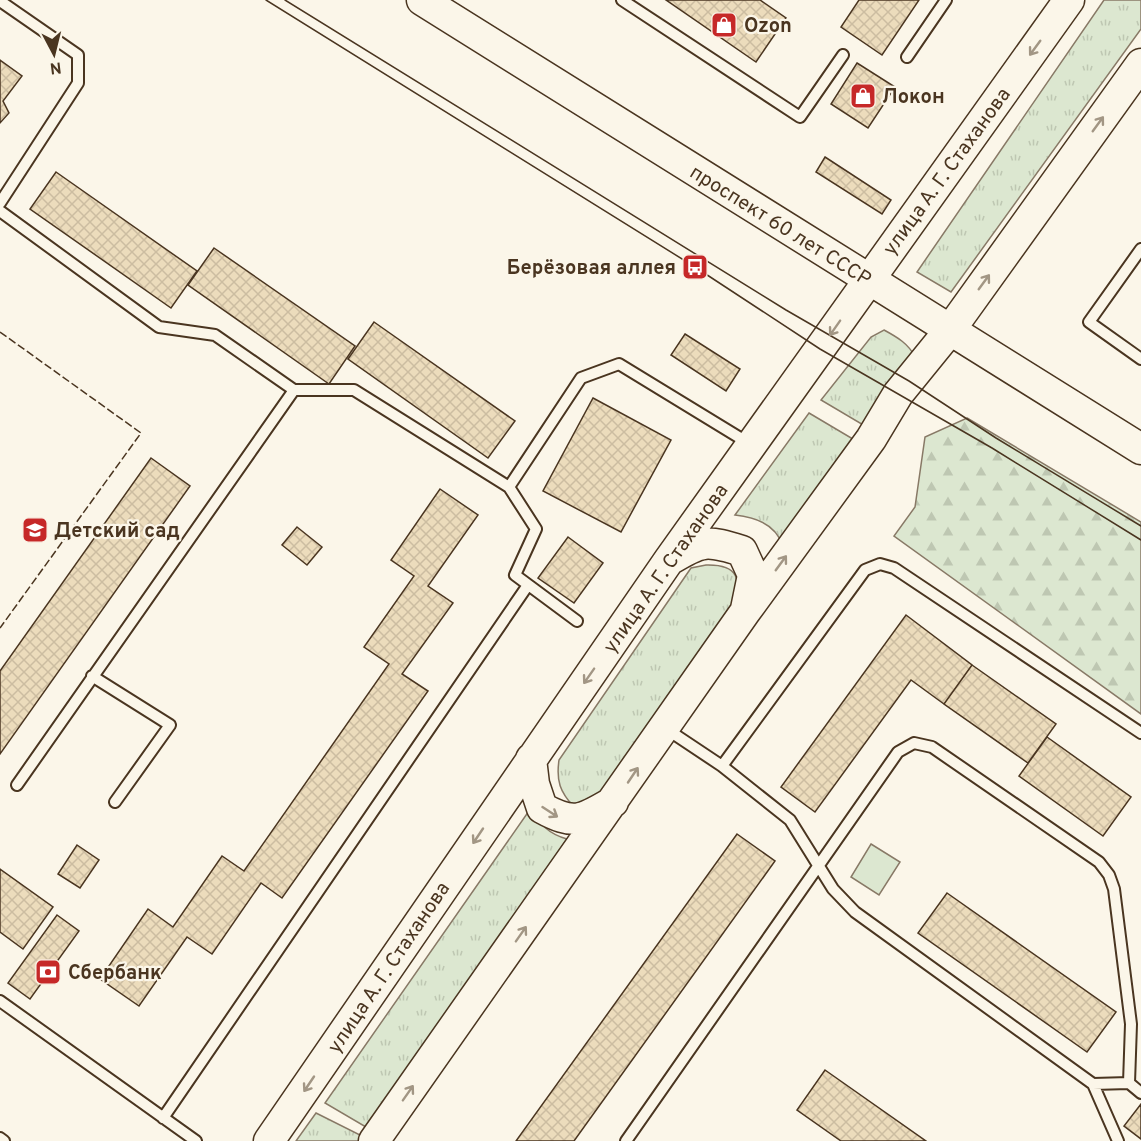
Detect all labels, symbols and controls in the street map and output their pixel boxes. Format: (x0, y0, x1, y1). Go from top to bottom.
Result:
shop icon: Ozon (709, 10, 739, 40)
place label: Ozon (744, 14, 792, 40)
north arrow (24, 24, 84, 84)
one-way arrow (1028, 39, 1041, 55)
text: N (49, 56, 63, 78)
shop icon: Локон (848, 81, 878, 111)
street label: улица А. Г. Стаханова (878, 83, 1017, 261)
place label: Локон (882, 85, 945, 111)
one-way arrow (1092, 116, 1104, 132)
street label: проспект 60 лет СССР (684, 160, 876, 293)
bus stop icon: Берёзовая аллея (680, 252, 710, 282)
place label: Берёзовая аллея (507, 256, 676, 282)
one-way arrow (978, 274, 990, 290)
one-way arrow (829, 319, 841, 336)
street label: улица А. Г. Стаханова (598, 479, 735, 659)
school or university icon: Детский сад (20, 515, 50, 545)
place label: Детский сад (54, 519, 180, 545)
one-way arrow (775, 556, 787, 572)
one-way arrow (583, 667, 595, 683)
one-way arrow (627, 767, 639, 783)
one-way arrow (541, 805, 558, 818)
one-way arrow (472, 828, 484, 844)
street label: улица А. Г. Стаханова (323, 877, 457, 1059)
one-way arrow (515, 927, 527, 943)
bank icon: Сбербанк (33, 957, 63, 987)
place label: Сбербанк (68, 961, 162, 987)
one-way arrow (303, 1075, 315, 1091)
one-way arrow (402, 1086, 414, 1102)

